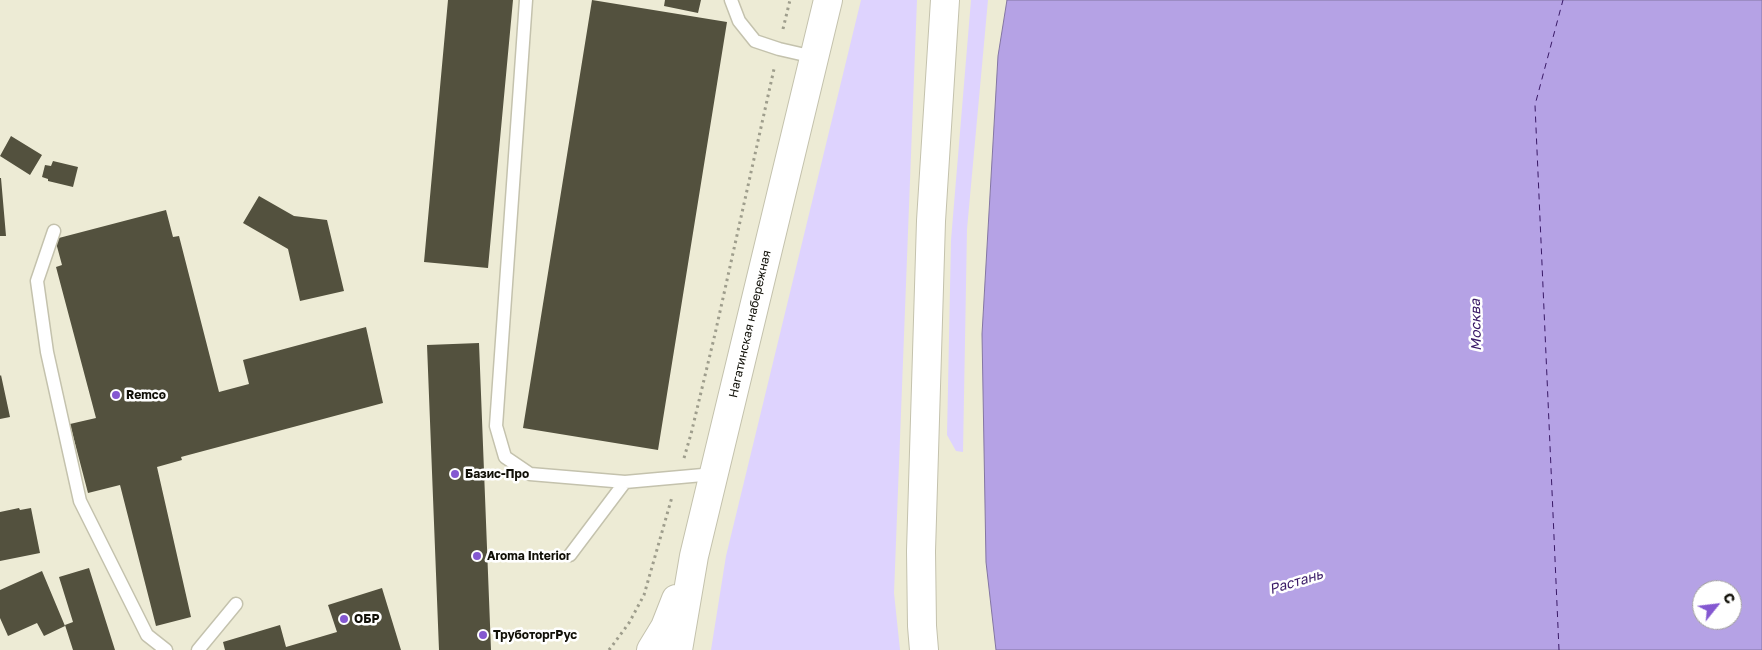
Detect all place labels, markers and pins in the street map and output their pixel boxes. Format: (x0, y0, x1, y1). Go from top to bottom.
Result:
place label: Remco (126, 388, 166, 402)
marker: Remco (110, 389, 122, 401)
place label: Базис-Про (465, 467, 529, 481)
marker: Базис-Про (449, 468, 461, 480)
place label: Aroma Interior (487, 549, 571, 563)
marker: Aroma Interior (471, 550, 483, 562)
place label: ОБР (354, 612, 379, 626)
marker: ОБР (338, 613, 350, 625)
place label: ТруботоргРус (493, 628, 577, 642)
marker: ТруботоргРус (477, 629, 489, 641)

